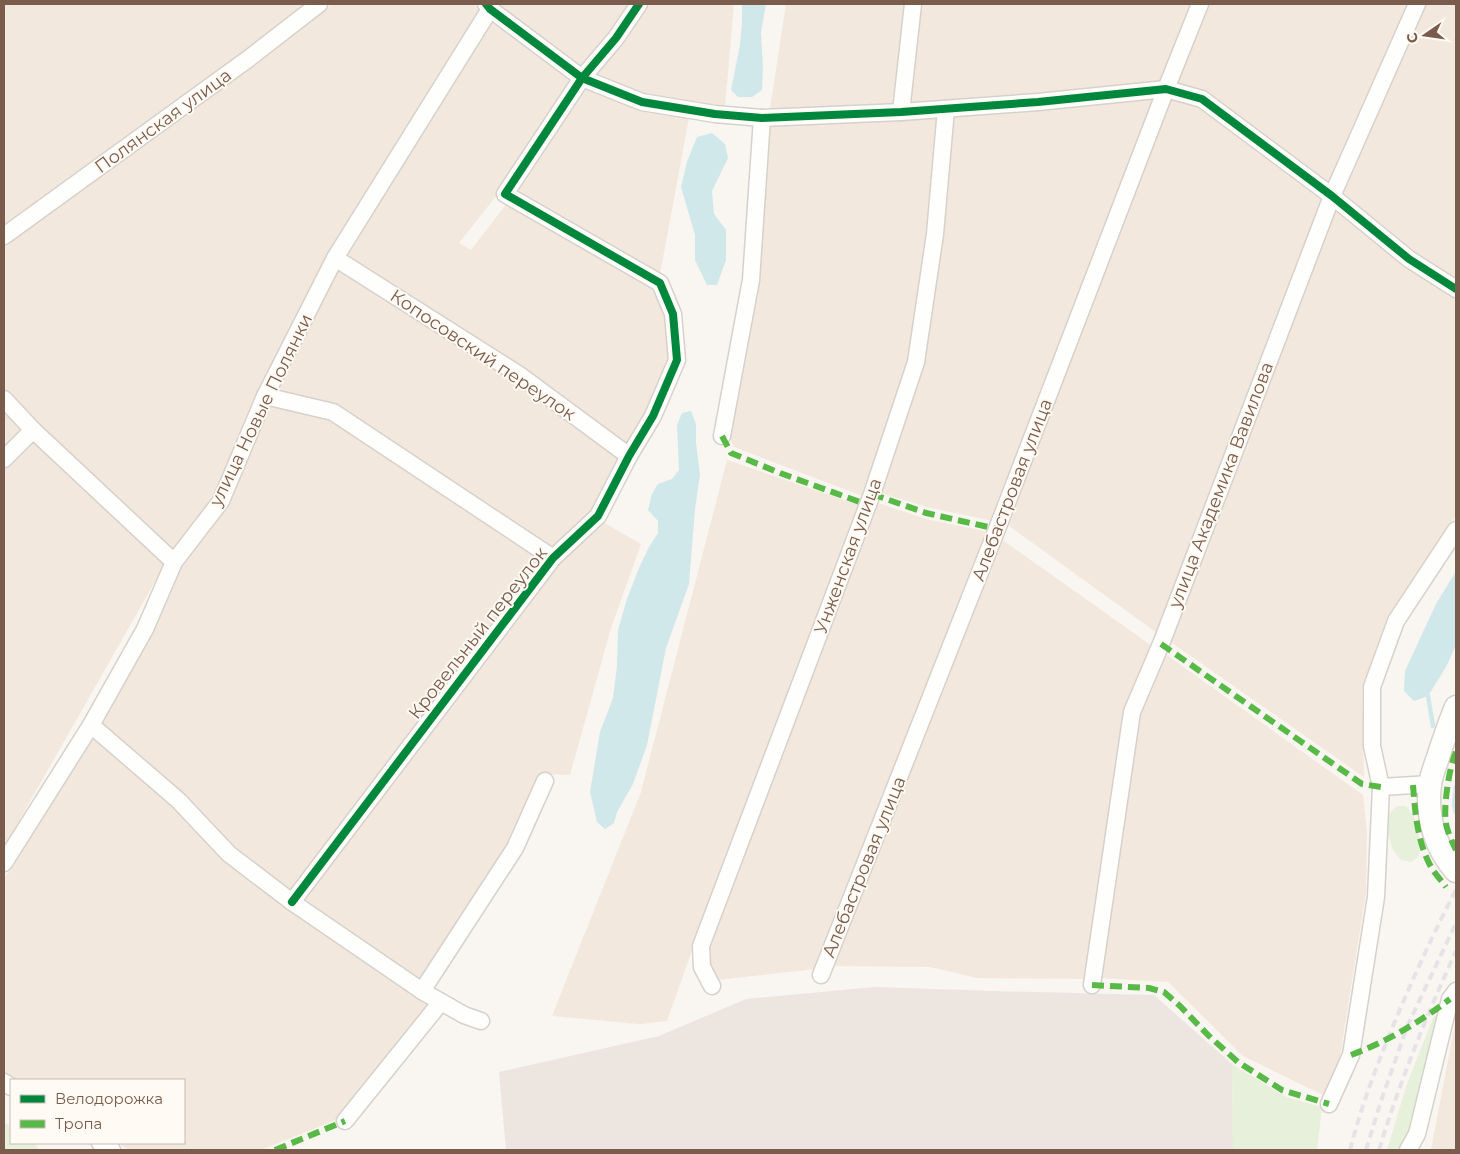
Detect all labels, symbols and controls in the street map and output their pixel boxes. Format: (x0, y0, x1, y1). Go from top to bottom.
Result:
north arrow (1400, 10, 1450, 60)
text: С (1402, 31, 1422, 45)
street label: Полянская улица (90, 64, 236, 178)
street label: Копосовский переулок (386, 285, 580, 426)
street label: улица Новые Полянки (204, 310, 317, 511)
street label: улица Академика Вавилова (1164, 359, 1278, 612)
street label: Алебастровая улица (967, 396, 1057, 584)
street label: Унженская улица (810, 475, 886, 637)
street label: Кровельный переулок (404, 542, 552, 723)
street label: Алебастровая улица (818, 773, 910, 961)
legend (10, 1079, 185, 1144)
text: Велодорожка (55, 1089, 163, 1108)
text: Тропа (55, 1114, 102, 1133)

